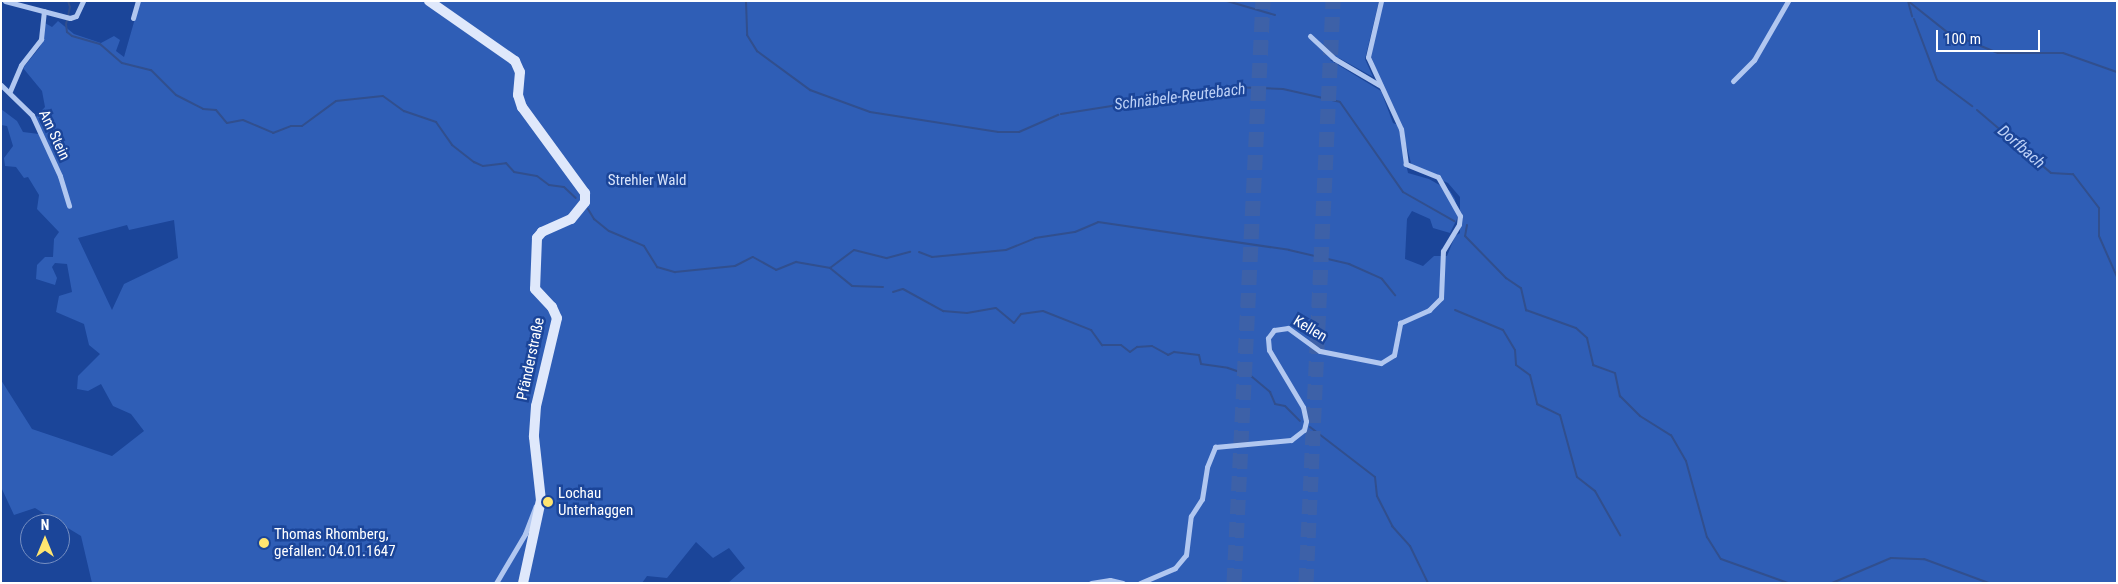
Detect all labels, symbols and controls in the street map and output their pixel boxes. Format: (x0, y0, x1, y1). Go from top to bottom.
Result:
scale bar (1938, 20, 2042, 52)
text: 100 m (1944, 30, 1981, 48)
water label: Schnäbele-Reutebach (1113, 79, 1247, 115)
street label: Am Stein (35, 107, 73, 163)
water label: Dorfbach (1994, 121, 2048, 173)
park label: Strehler Wald (608, 172, 686, 190)
street label: Kellen (1290, 312, 1330, 346)
street label: Pfänderstraße (513, 316, 549, 402)
place label: Lochau Unterhaggen (558, 484, 633, 519)
marker: Lochau Unterhaggen (542, 496, 554, 508)
north arrow (20, 514, 70, 564)
text: N (41, 517, 49, 533)
place label: Thomas Rhomberg, gefallen: 04.01.1647 (274, 525, 396, 560)
marker: Thomas Rhomberg, gefallen: 04.01.1647 (258, 537, 270, 549)

